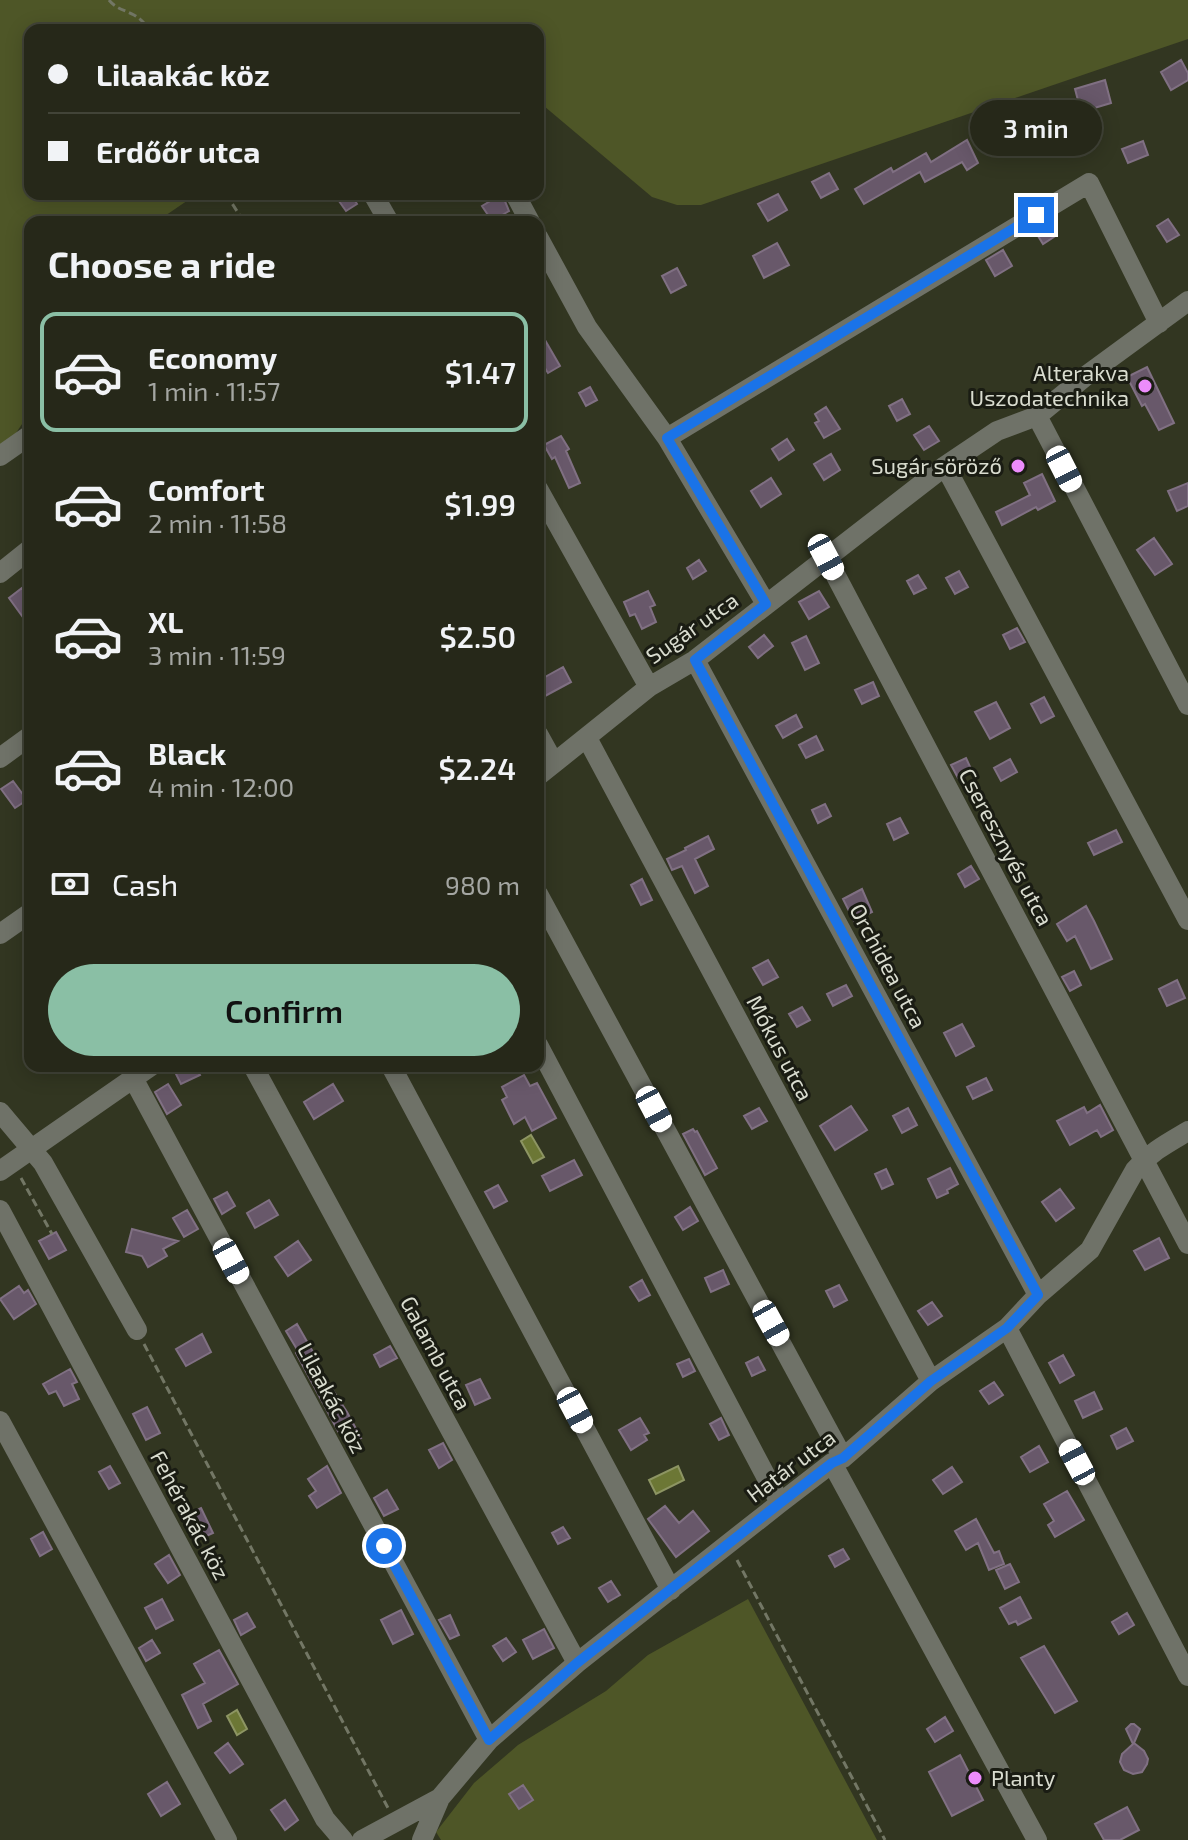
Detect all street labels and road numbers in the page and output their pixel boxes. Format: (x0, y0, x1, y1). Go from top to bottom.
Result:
street label: Sugár utca (640, 586, 742, 668)
street label: Cseresznyés utca (955, 764, 1059, 930)
street label: Orchidea utca (845, 899, 933, 1032)
street label: Mókus utca (742, 990, 819, 1105)
street label: Galamb utca (396, 1291, 478, 1414)
street label: Lilaakác köz (293, 1338, 373, 1457)
street label: Határ utca (741, 1423, 840, 1507)
street label: Fehérakác köz (146, 1446, 236, 1583)

